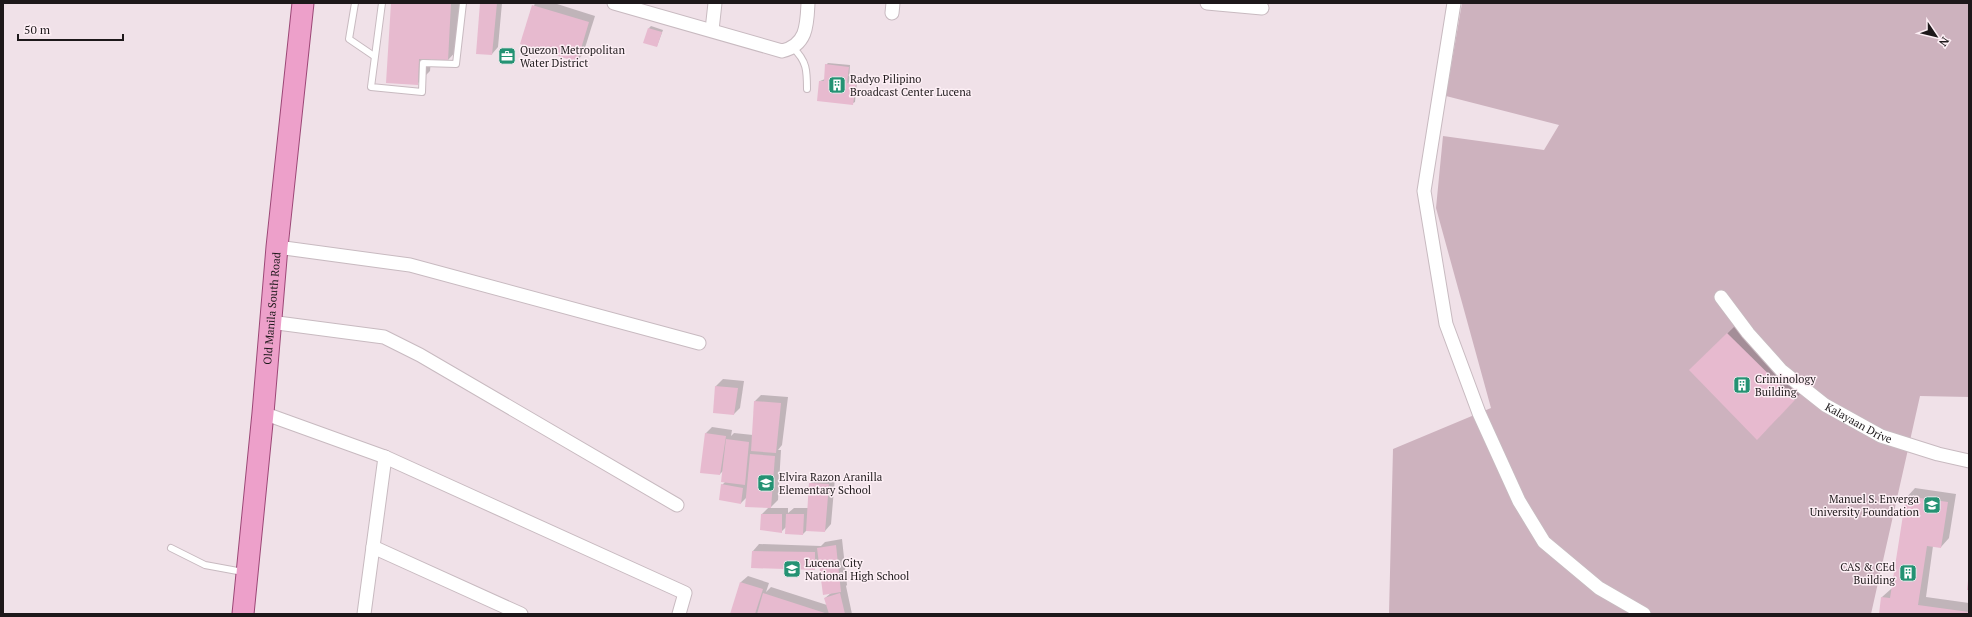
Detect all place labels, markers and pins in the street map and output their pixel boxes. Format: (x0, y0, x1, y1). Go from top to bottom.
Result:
place label: Quezon Metropolitan Water District (520, 43, 625, 70)
office icon: Quezon Metropolitan Water District (497, 46, 517, 66)
place label: Radyo Pilipino Broadcast Center Lucena (850, 72, 972, 99)
building icon: Radyo Pilipino Broadcast Center Lucena (827, 75, 847, 95)
place label: Criminology Building (1755, 372, 1816, 399)
building icon: Criminology Building (1732, 375, 1752, 395)
place label: Elvira Razon Aranilla Elementary School (779, 470, 883, 497)
school or university icon: Elvira Razon Aranilla Elementary School (756, 473, 776, 493)
place label: Manuel S. Enverga University Foundation (1810, 492, 1919, 519)
school or university icon: Manuel S. Enverga University Foundation (1922, 495, 1942, 515)
place label: Lucena City National High School (805, 556, 909, 583)
school or university icon: Lucena City National High School (782, 559, 802, 579)
place label: CAS & CEd Building (1840, 560, 1895, 587)
building icon: CAS & CEd Building (1898, 563, 1918, 583)

